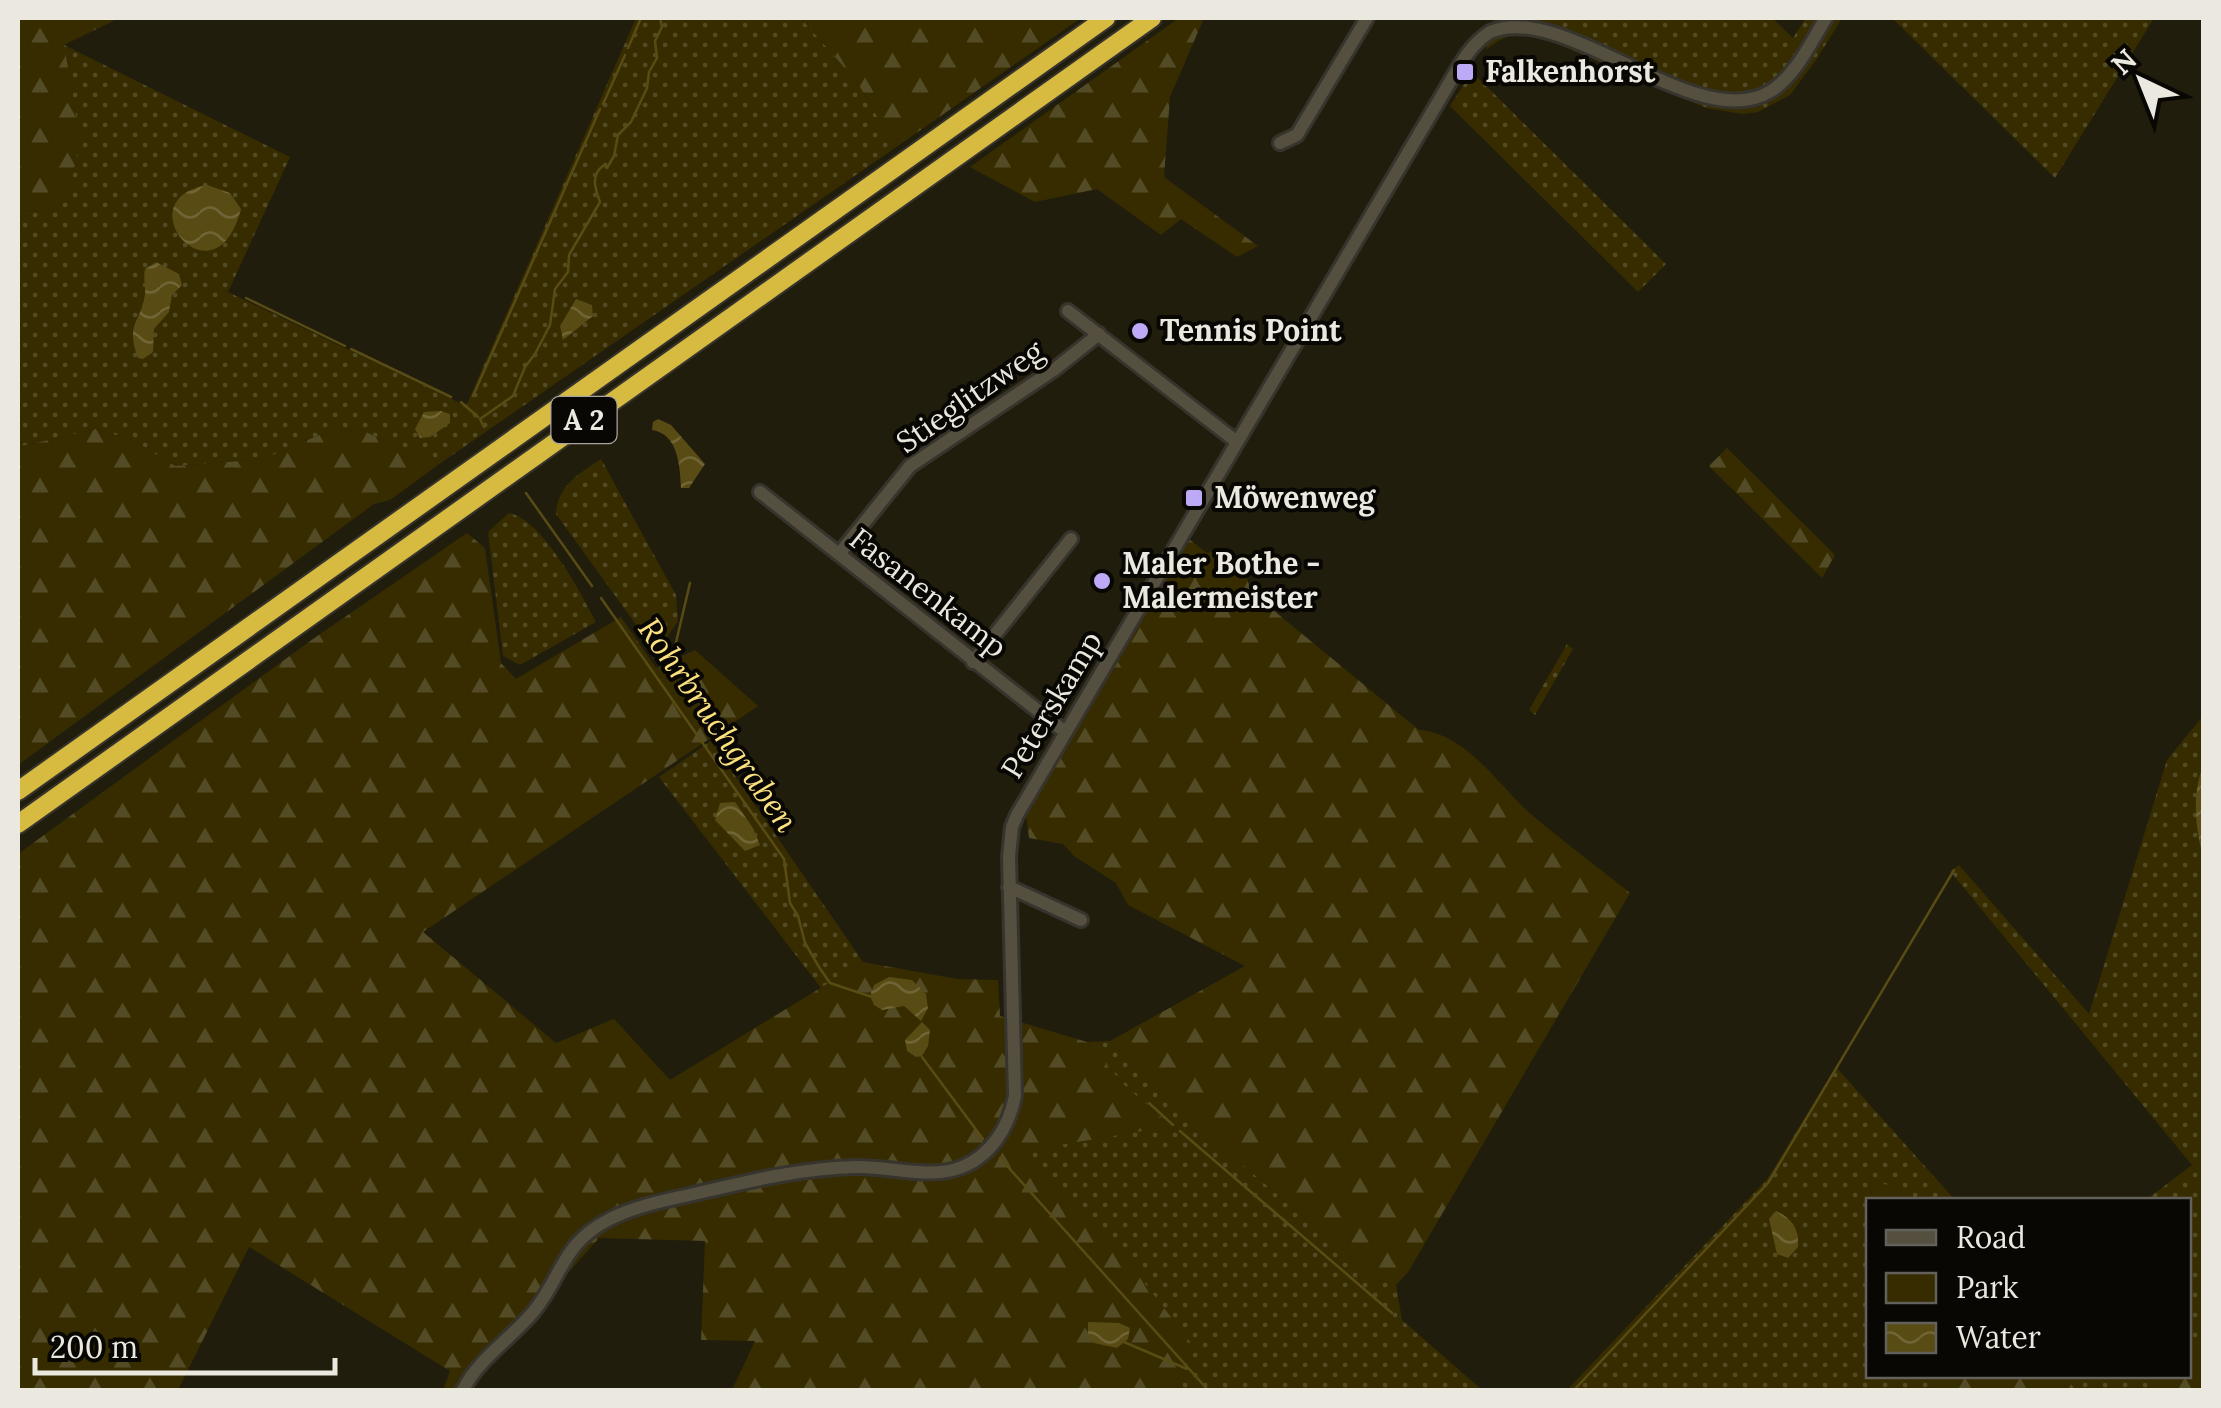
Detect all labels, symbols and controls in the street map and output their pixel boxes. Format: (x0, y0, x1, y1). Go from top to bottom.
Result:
north arrow (2091, 30, 2191, 130)
text: N (2104, 41, 2144, 82)
place label: Falkenhorst (1485, 52, 1656, 90)
marker: Falkenhorst (1454, 61, 1476, 83)
place label: Tennis Point (1160, 311, 1342, 349)
marker: Tennis Point (1129, 320, 1151, 342)
street label: Stieglitzweg (888, 331, 1052, 462)
road number: A 2 (552, 397, 616, 443)
place label: Möwenweg (1214, 478, 1376, 517)
marker: Möwenweg (1183, 487, 1205, 509)
street label: Fasanenkamp (842, 519, 1015, 665)
place label: Maler Bothe - Malermeister (1122, 544, 1320, 616)
marker: Maler Bothe - Malermeister (1091, 570, 1113, 592)
water label: Rohrbruchgraben (629, 610, 808, 840)
street label: Peterskamp (992, 624, 1110, 785)
legend (1866, 1198, 2191, 1378)
text: Road (1956, 1218, 2026, 1256)
text: Park (1956, 1268, 2018, 1306)
scale bar (35, 1313, 335, 1375)
text: Water (1956, 1318, 2041, 1356)
text: 200 m (50, 1328, 138, 1366)

